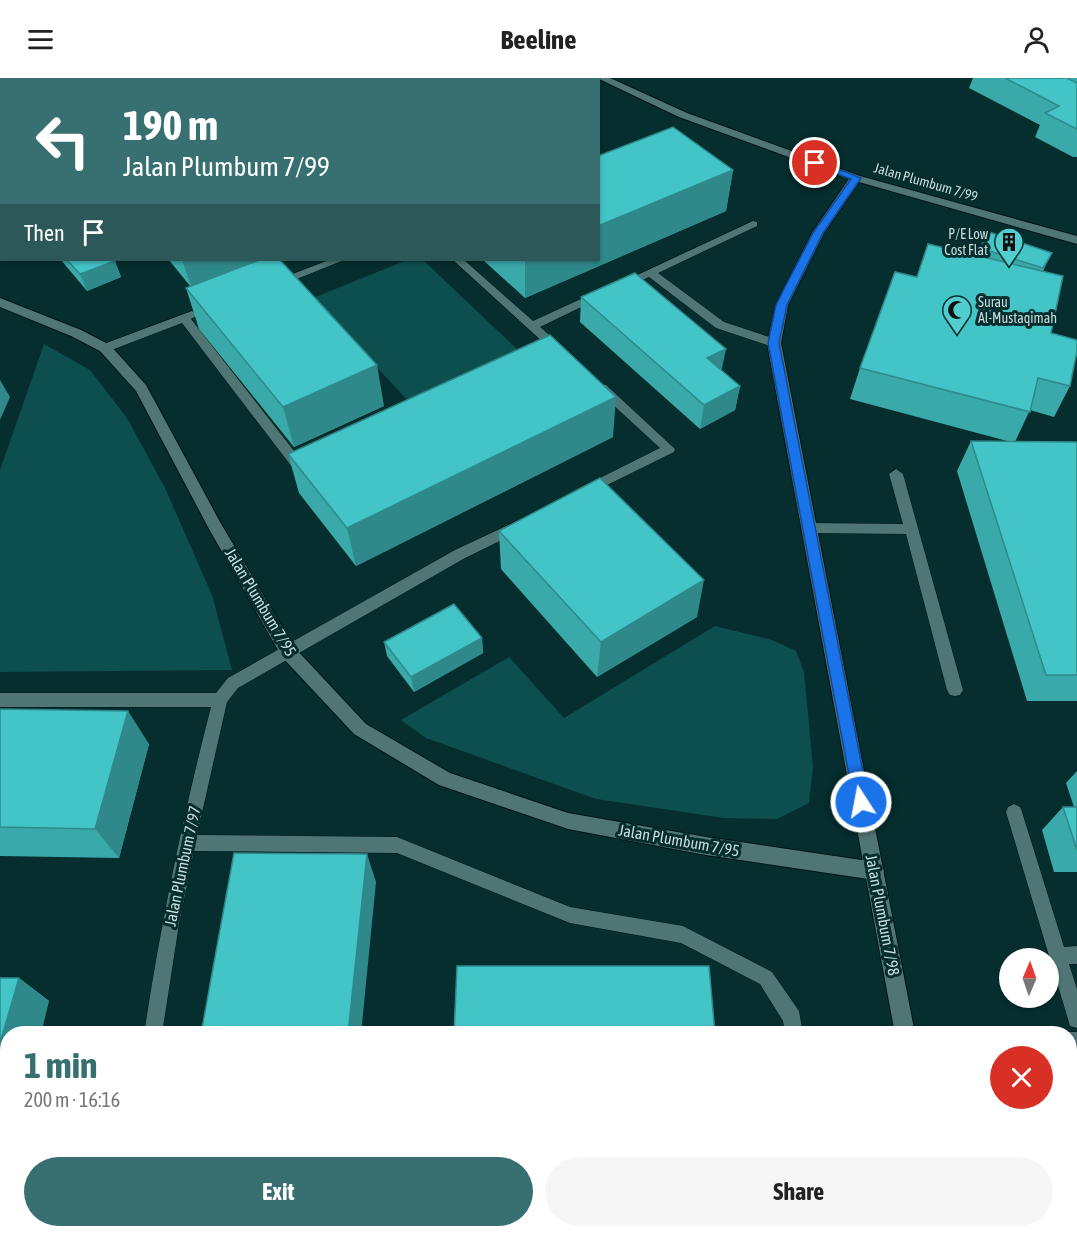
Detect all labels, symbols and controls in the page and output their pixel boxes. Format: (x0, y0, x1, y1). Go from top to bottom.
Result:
icon: menu (24, 23, 57, 56)
icon: person (1020, 23, 1053, 56)
text: Beeline (501, 24, 576, 55)
text: 190 m (123, 101, 218, 149)
icon: left (24, 102, 102, 180)
pin (789, 137, 840, 188)
icon: arrive (798, 146, 831, 179)
text: Jalan Plumbum 7/99 (123, 151, 330, 182)
street label: Jalan Plumbum 7/99 (872, 160, 980, 204)
icon: arrive (77, 216, 110, 249)
text: Then (24, 220, 65, 246)
place label: P/E Low Cost Flat (944, 226, 989, 258)
building icon: P/E Low Cost Flat (993, 226, 1025, 268)
mosque icon: Surau Al-Mustaqimah (941, 294, 973, 336)
place label: Surau Al-Mustaqimah (978, 294, 1057, 326)
street label: Jalan Plumbum 7/95 (222, 545, 300, 659)
position arrow (829, 770, 893, 834)
street label: Jalan Plumbum 7/97 (160, 804, 204, 928)
street label: Jalan Plumbum 7/95 (617, 820, 741, 860)
street label: Jalan Plumbum 7/98 (862, 853, 904, 977)
north arrow (999, 948, 1059, 1008)
map controls (999, 948, 1059, 1008)
text: 1 min (24, 1044, 98, 1086)
button: close (990, 1046, 1053, 1109)
text: 200 m · 16:16 (24, 1088, 120, 1111)
button: Exit (24, 1157, 533, 1226)
button: Share (545, 1157, 1053, 1226)

